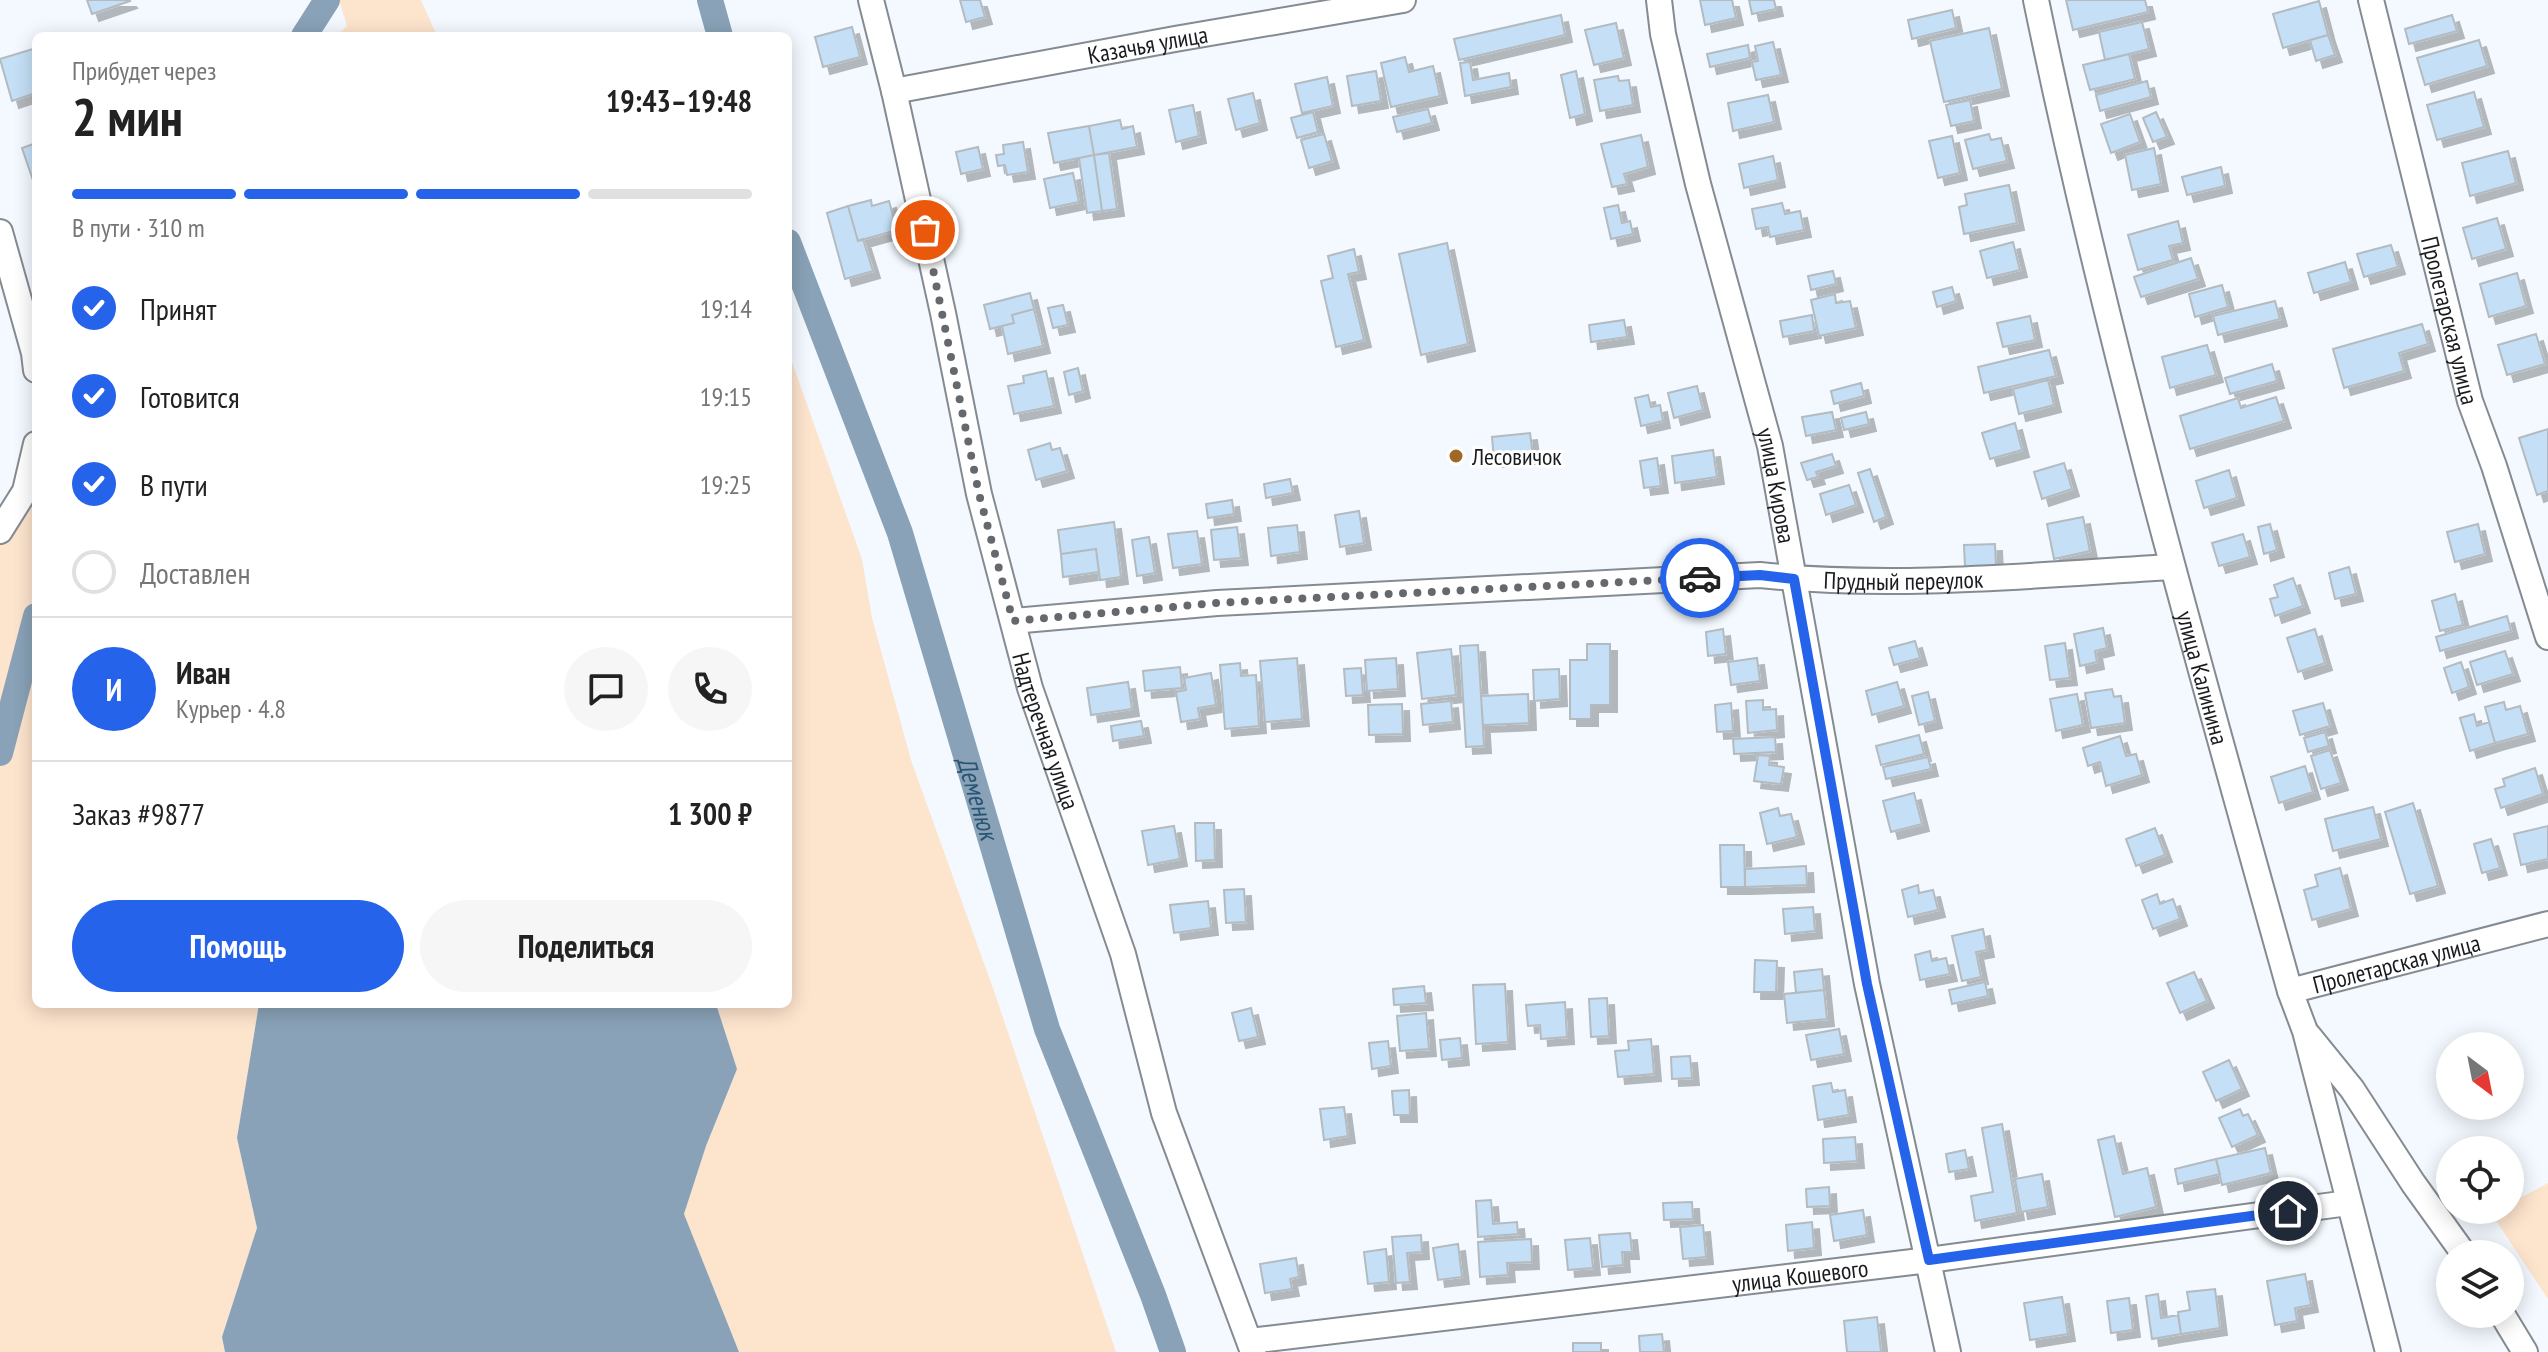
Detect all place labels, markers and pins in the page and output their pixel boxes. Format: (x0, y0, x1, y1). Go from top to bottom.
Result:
pin (891, 196, 959, 264)
place label: Лесовичок (1471, 441, 1562, 472)
marker: Лесовичок (1447, 447, 1465, 465)
pin (2254, 1177, 2322, 1245)

